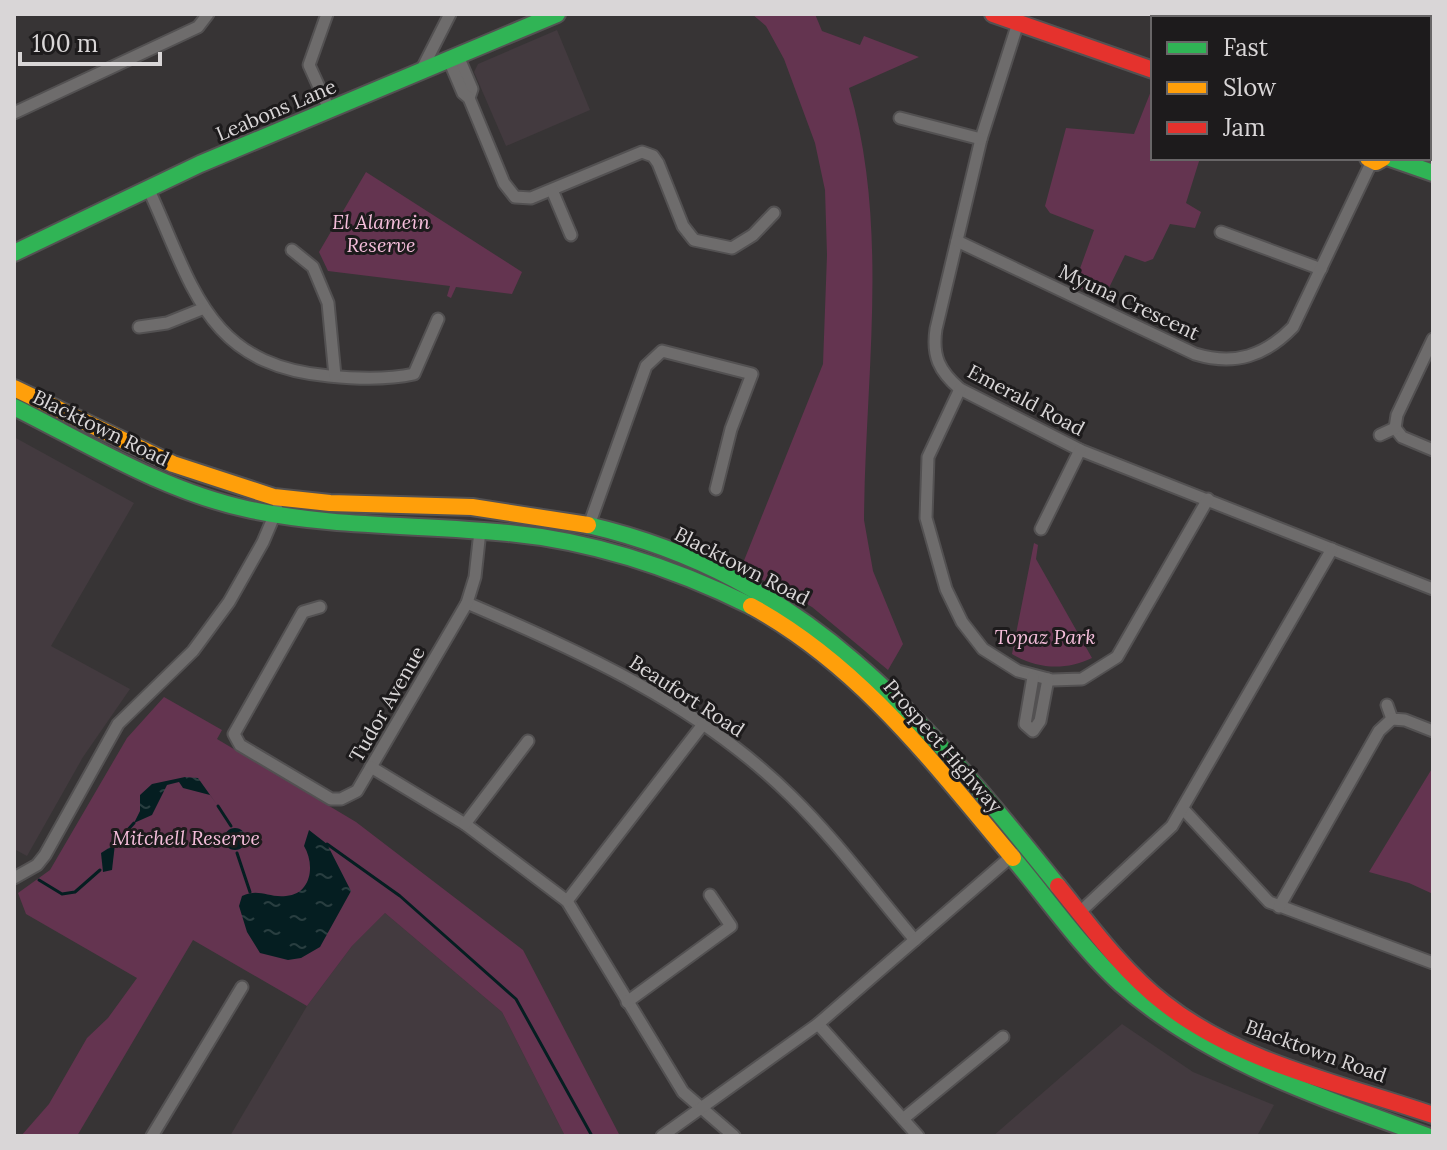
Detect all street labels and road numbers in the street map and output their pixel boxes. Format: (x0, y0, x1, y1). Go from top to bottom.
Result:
street label: Leabons Lane (212, 73, 340, 146)
street label: Myuna Crescent (1055, 258, 1204, 345)
street label: Emerald Road (963, 358, 1089, 441)
street label: Blacktown Road (29, 384, 173, 471)
street label: Blacktown Road (670, 521, 814, 610)
street label: Tudor Avenue (343, 641, 430, 766)
street label: Beaufort Road (625, 649, 749, 742)
street label: Prospect Highway (879, 674, 1008, 818)
street label: Blacktown Road (1242, 1013, 1390, 1088)

